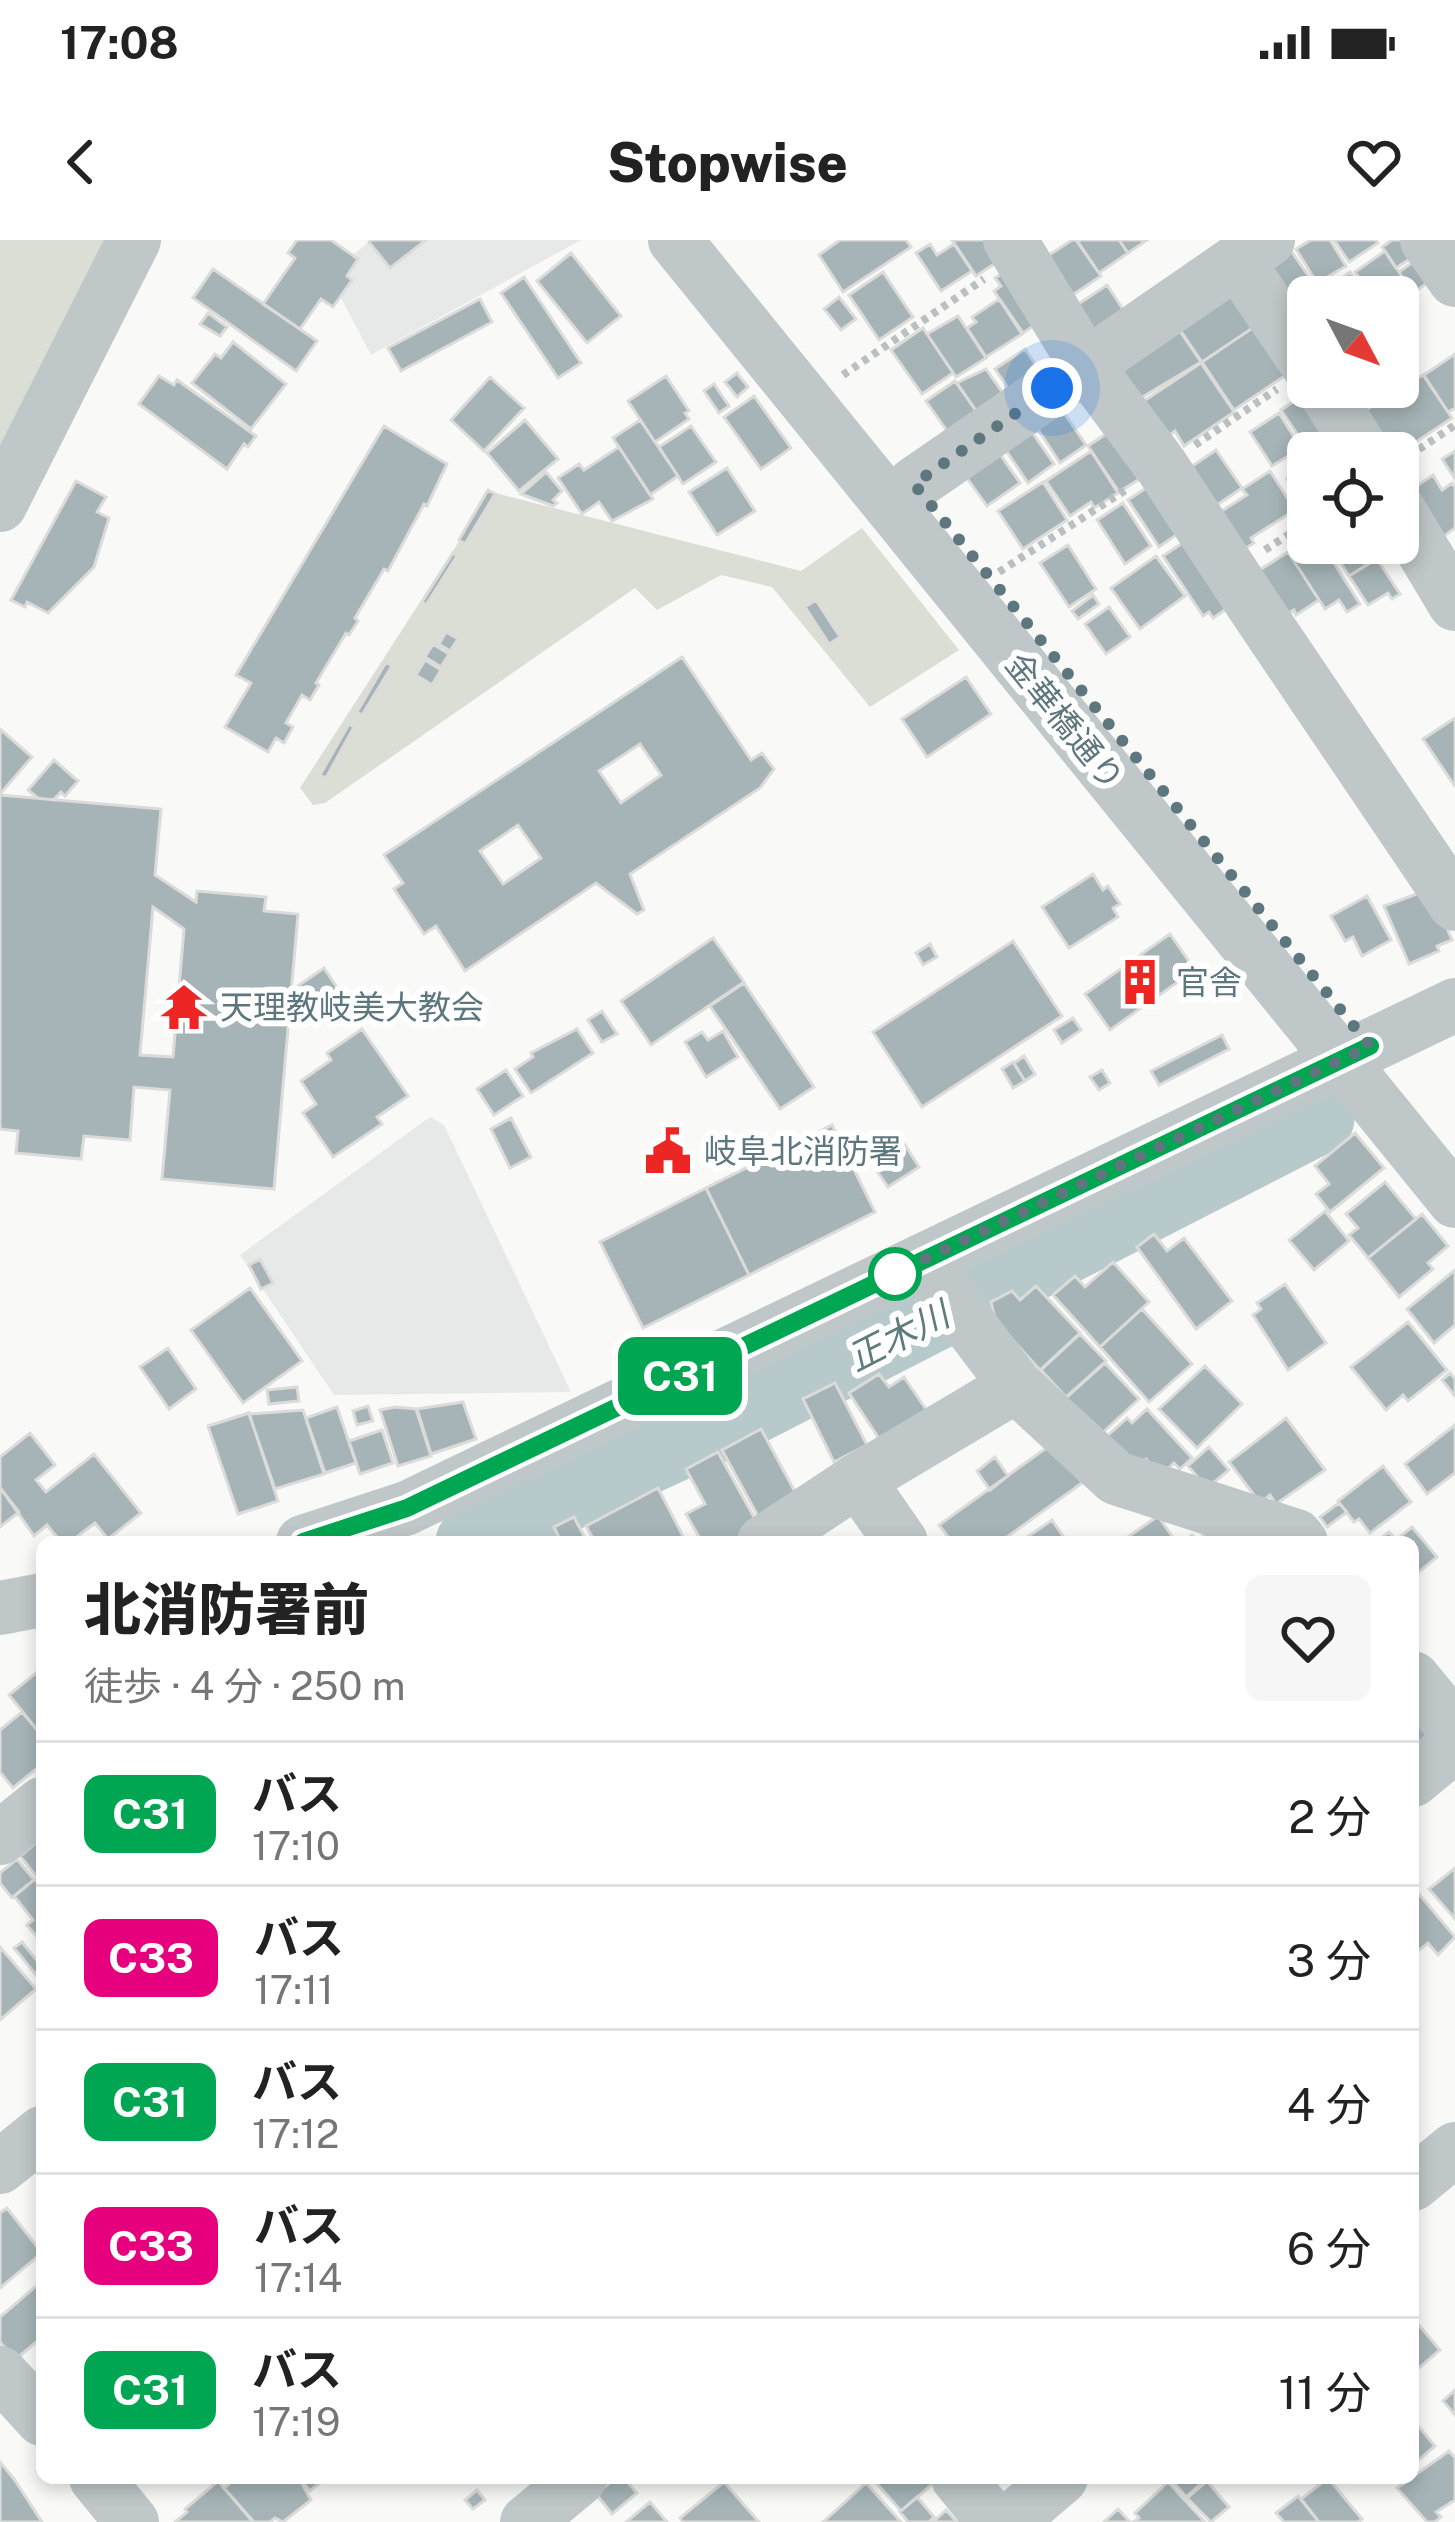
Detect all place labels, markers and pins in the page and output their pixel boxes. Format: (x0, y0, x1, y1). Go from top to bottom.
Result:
building icon: 官舎 (1115, 957, 1165, 1007)
place label: 官舎 (1176, 963, 1242, 1001)
temple icon: 天理教岐美大教会 (159, 982, 209, 1032)
place label: 天理教岐美大教会 (220, 988, 484, 1026)
public building icon: 岐阜北消防署 (643, 1126, 693, 1176)
place label: 岐阜北消防署 (704, 1132, 902, 1170)
unlabelled marker (870, 1249, 920, 1299)

